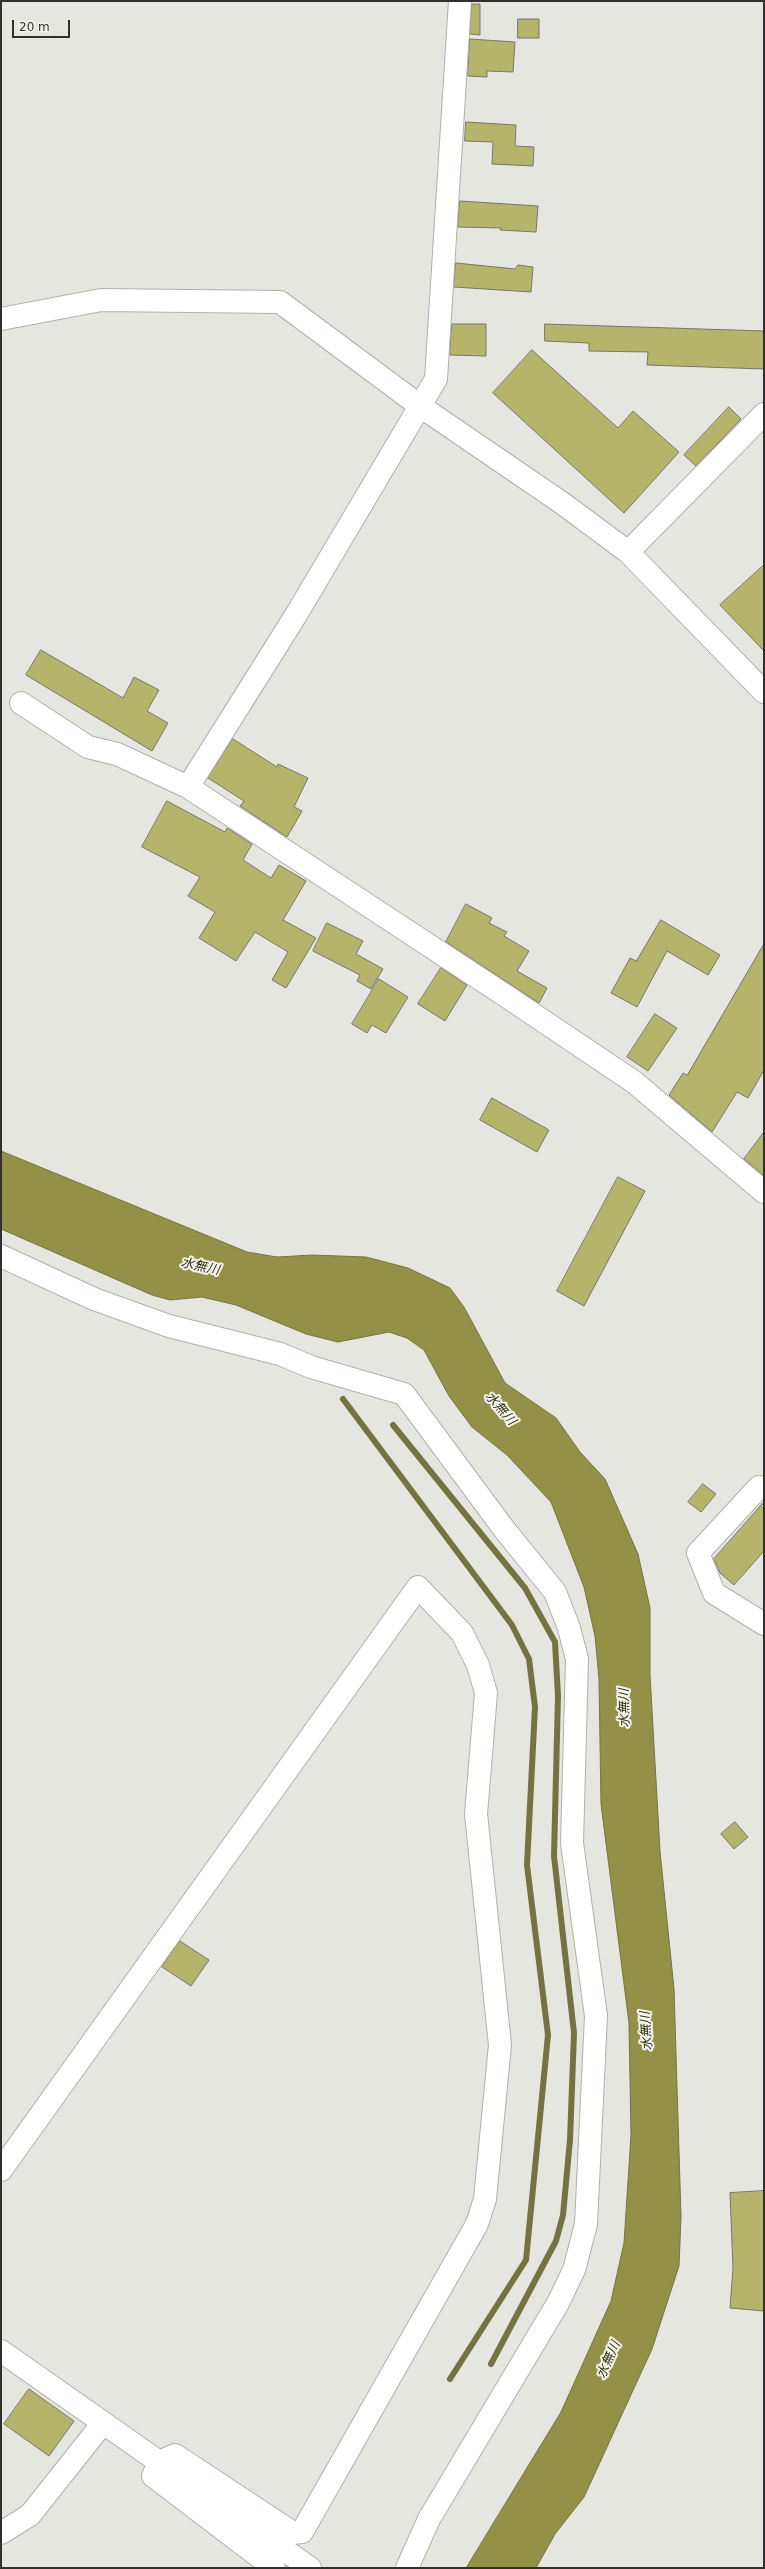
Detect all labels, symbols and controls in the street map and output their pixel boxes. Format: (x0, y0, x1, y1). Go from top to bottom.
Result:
scale bar (14, 12, 72, 38)
text: 20 m (19, 20, 50, 34)
water label: 水無川 (179, 1255, 221, 1279)
water label: 水無川 (481, 1389, 519, 1429)
water label: 水無川 (617, 1688, 633, 1728)
water label: 水無川 (638, 2011, 656, 2051)
water label: 水無川 (594, 2339, 624, 2381)

